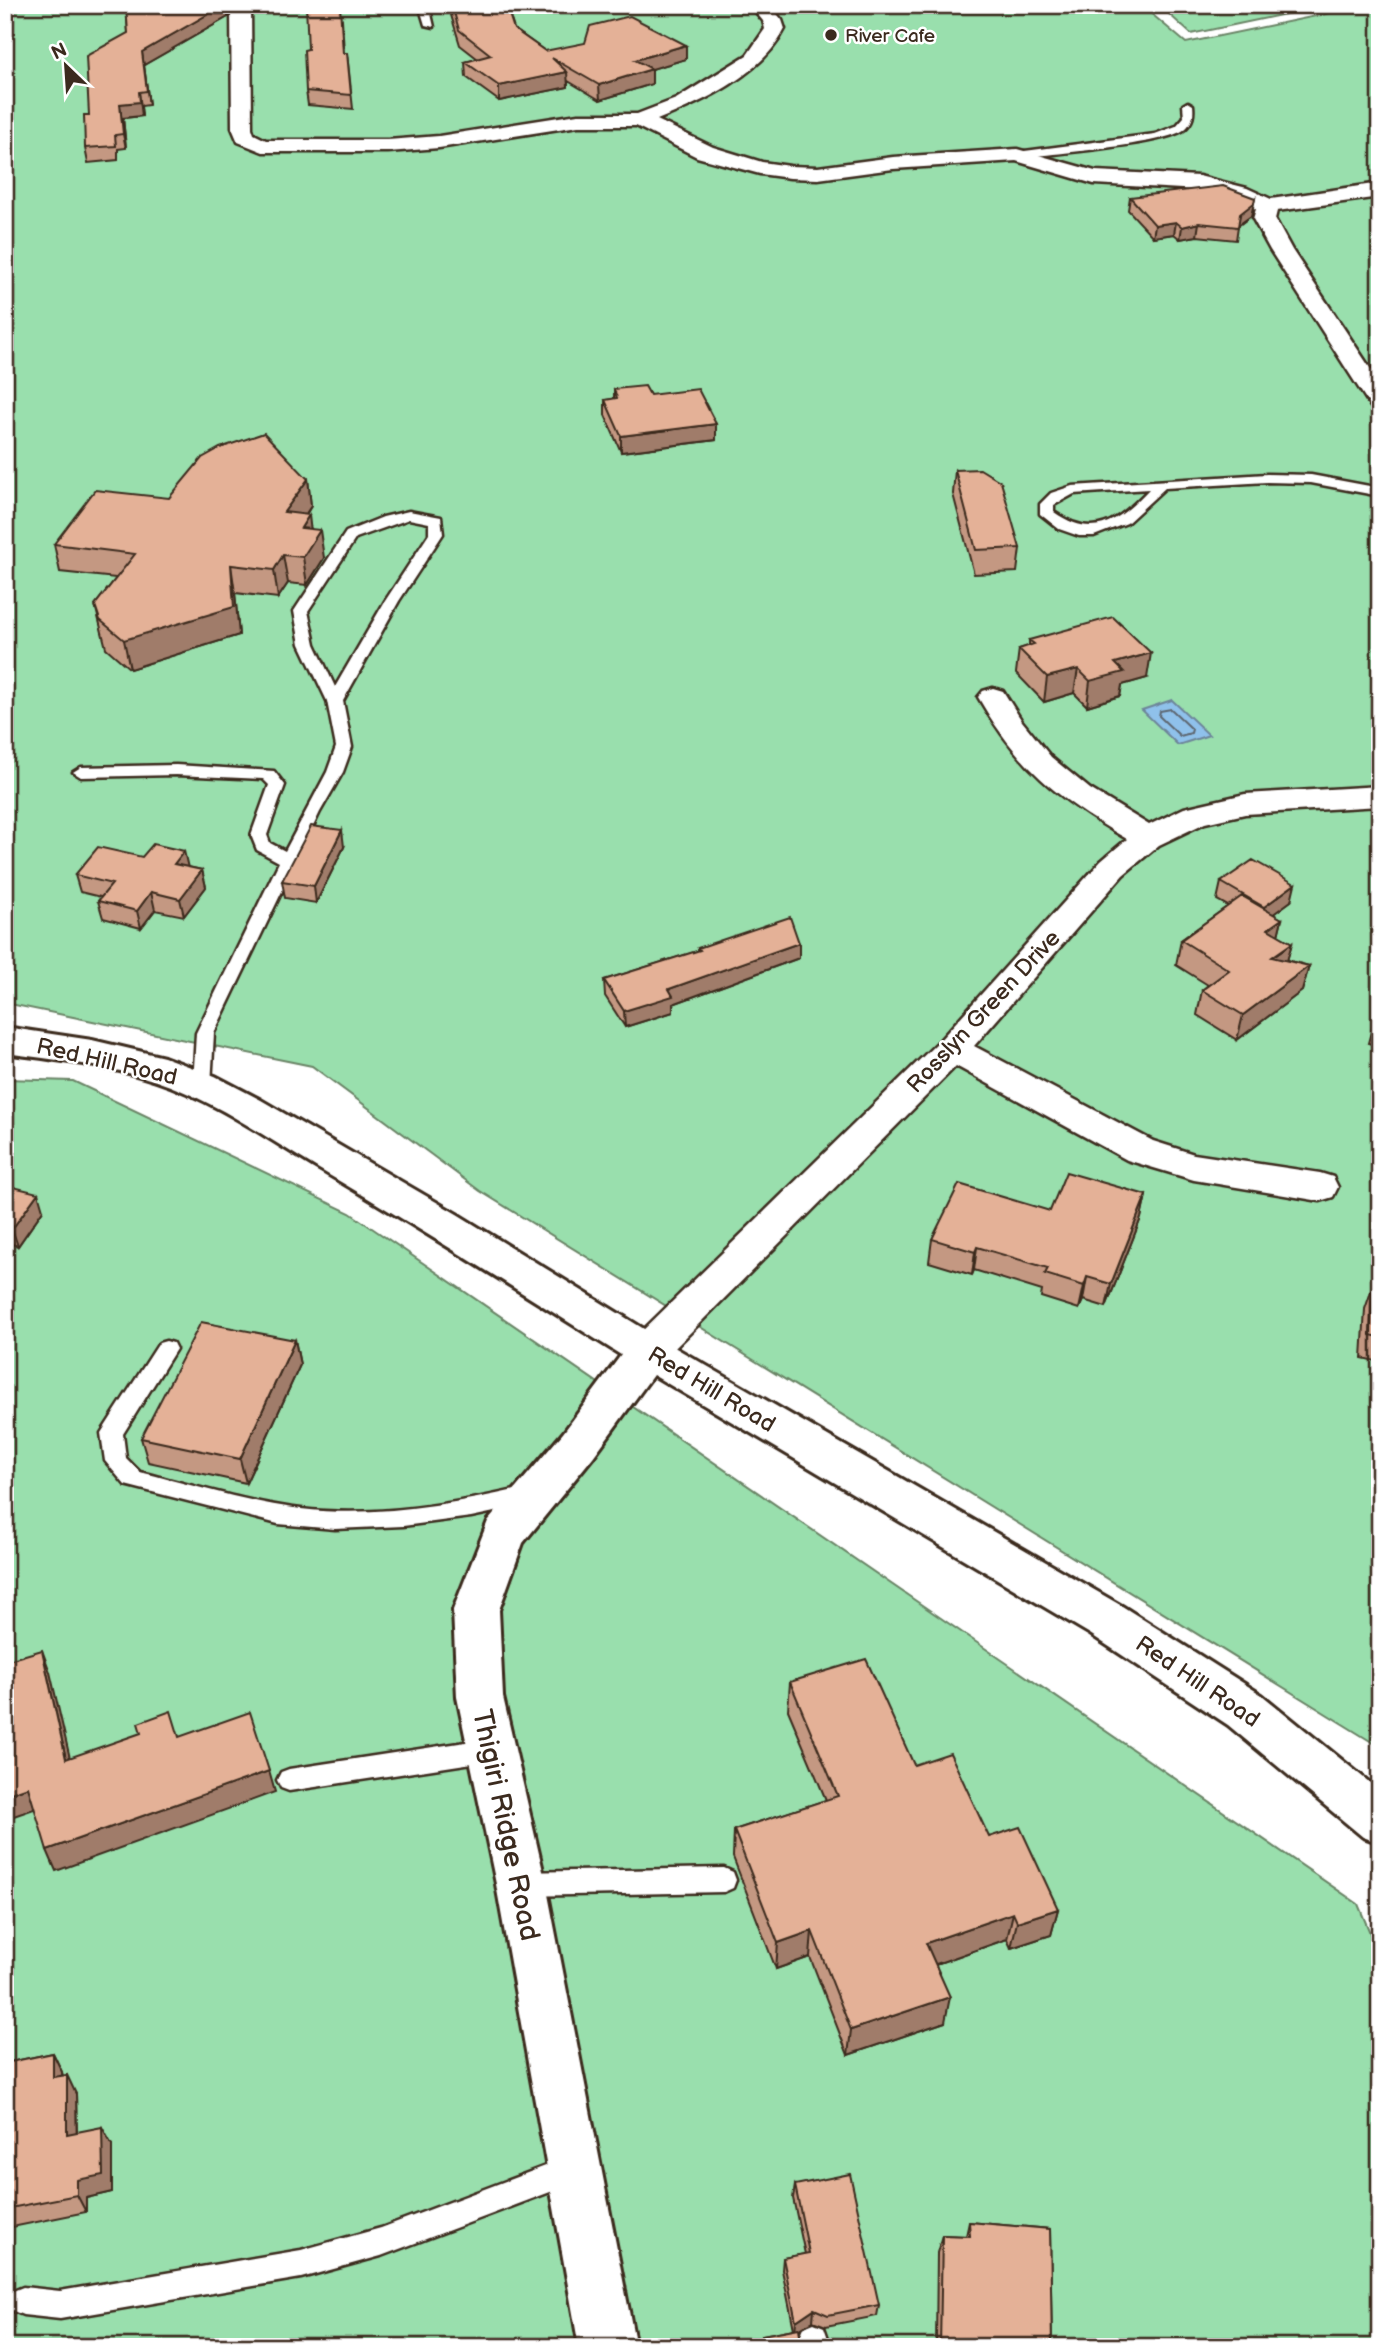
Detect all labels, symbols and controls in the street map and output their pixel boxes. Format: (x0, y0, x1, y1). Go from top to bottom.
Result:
place label: River Cafe (845, 25, 935, 48)
marker: River Cafe (823, 27, 839, 43)
north arrow (32, 32, 102, 102)
text: N (48, 39, 71, 65)
street label: Rosslyn Green Drive (901, 924, 1066, 1099)
street label: Red Hill Road (34, 1032, 180, 1092)
street label: Red Hill Road (643, 1341, 780, 1439)
street label: Red Hill Road (1130, 1630, 1265, 1734)
street label: Thigiri Ridge Road (465, 1707, 546, 1944)

